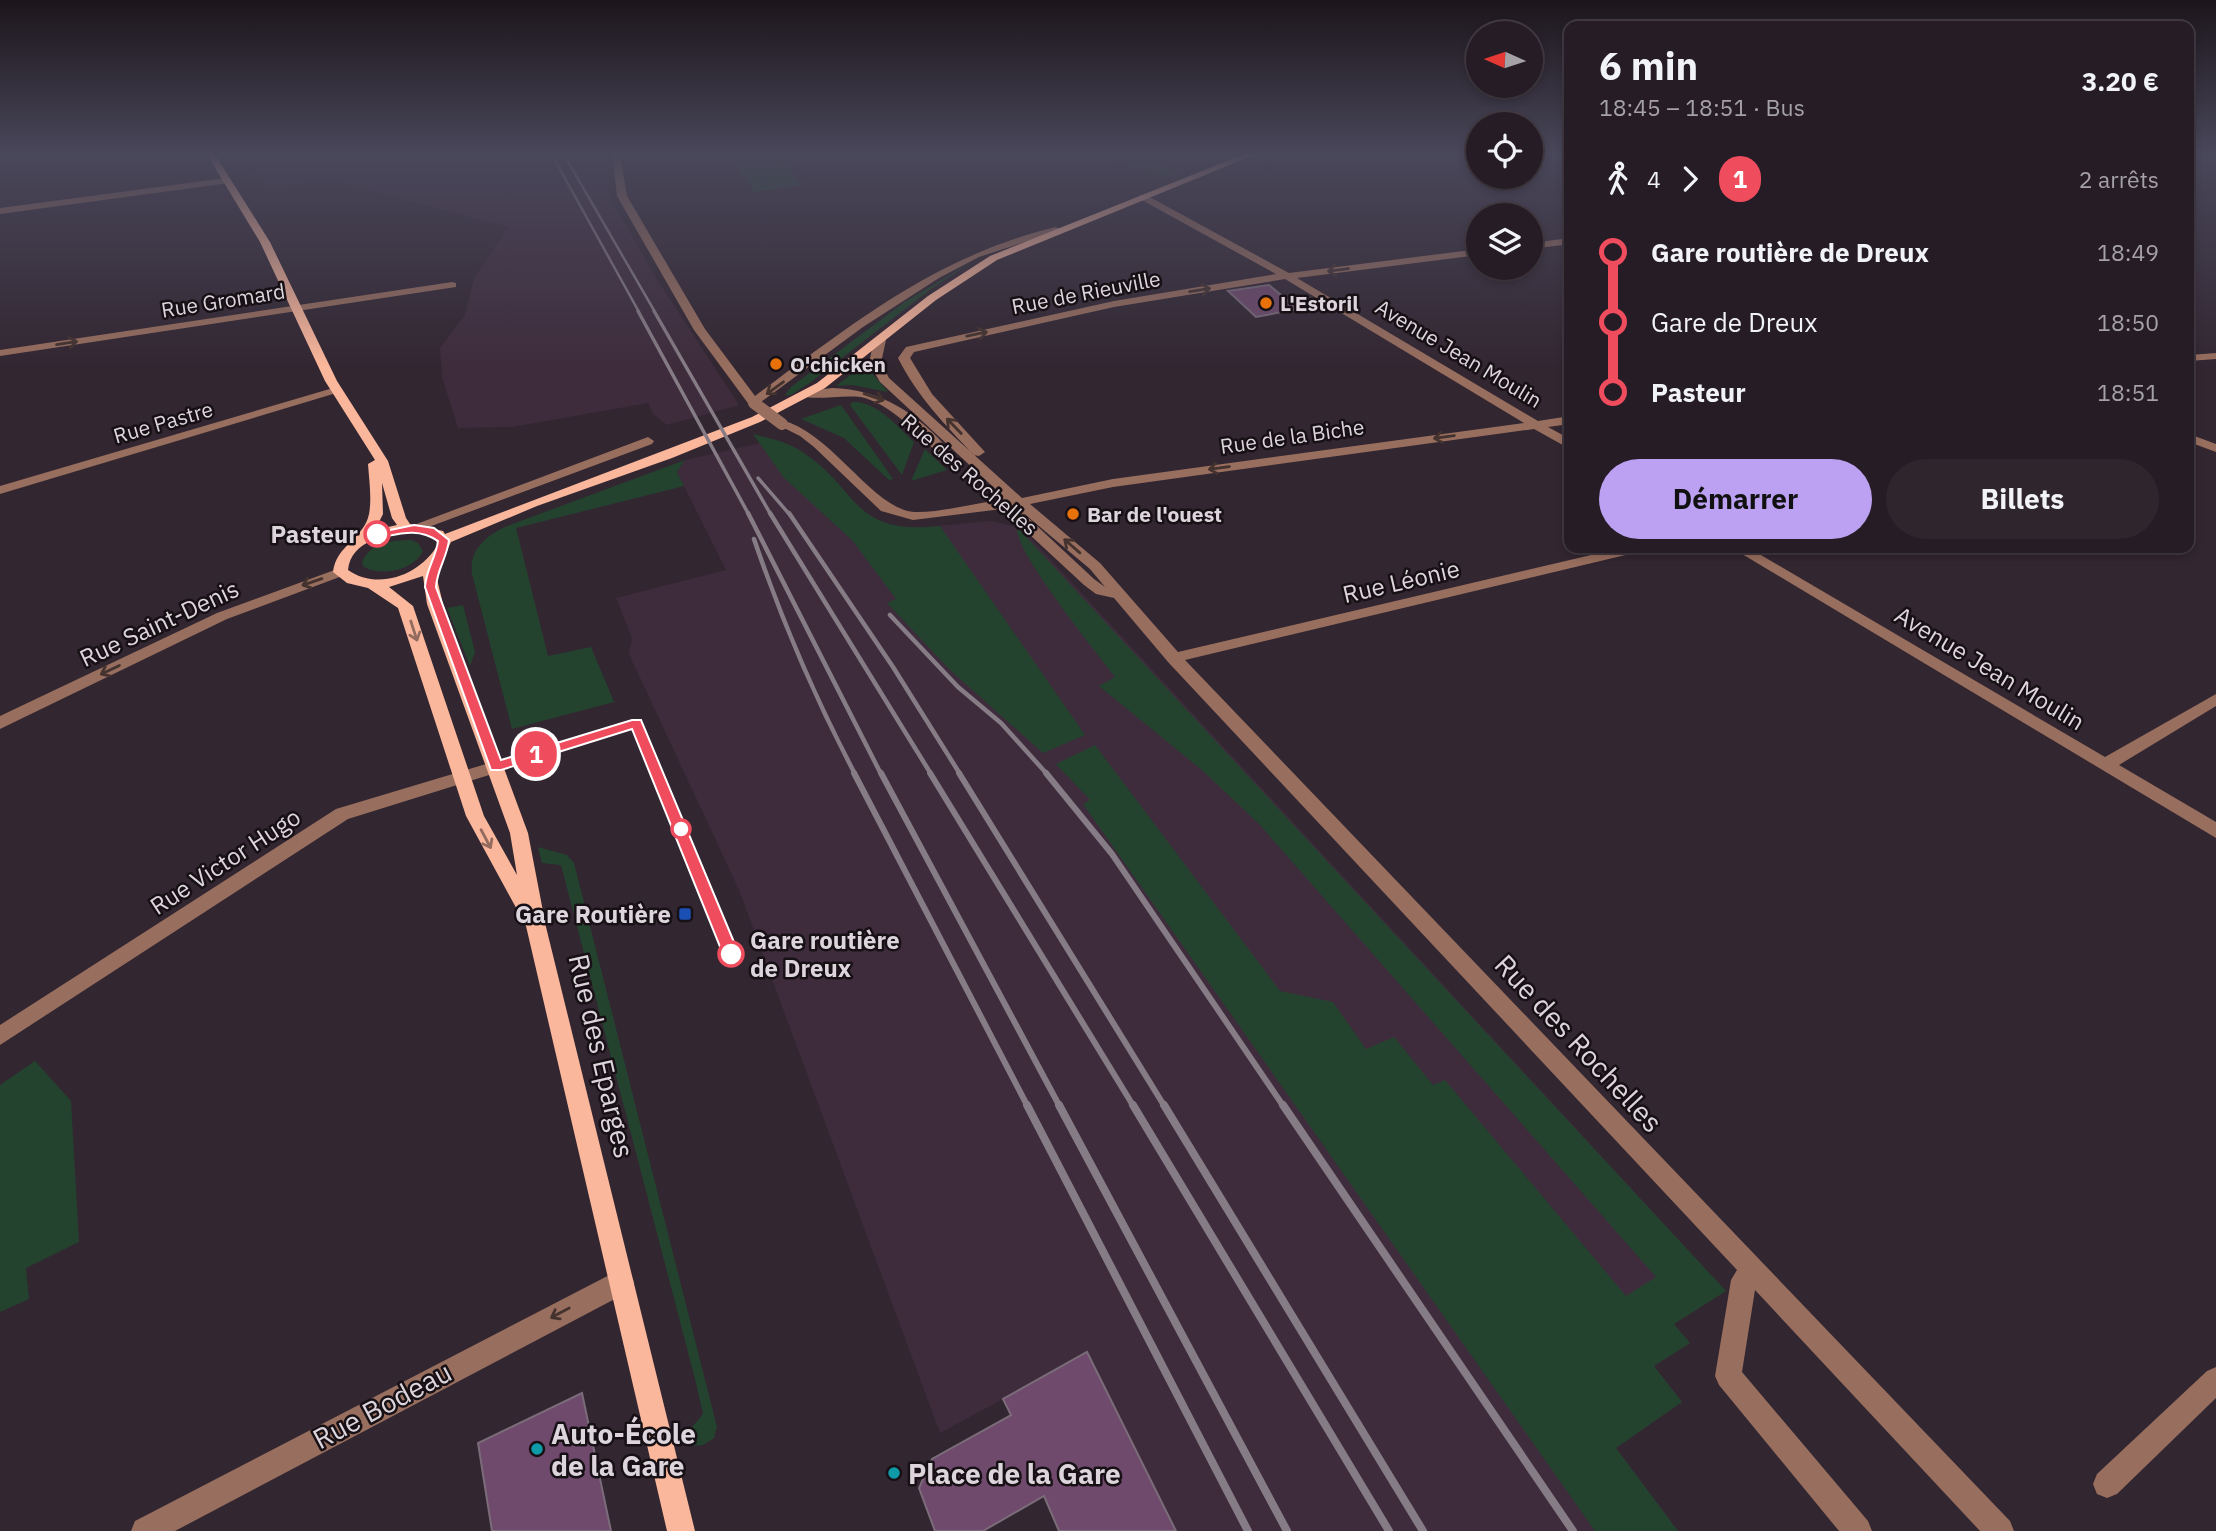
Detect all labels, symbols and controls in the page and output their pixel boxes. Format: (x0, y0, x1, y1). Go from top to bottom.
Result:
north arrow (1466, 21, 1544, 98)
map controls (1466, 21, 1543, 280)
text: 6 min (1599, 41, 1698, 90)
text: 3.20 € (2082, 64, 2159, 98)
text: 18:45 – 18:51 · Bus (1599, 92, 1805, 122)
button: locate (1466, 112, 1543, 189)
icon: walk (1599, 160, 1637, 198)
icon: forward (1671, 160, 1709, 198)
text: 1 (1733, 163, 1747, 195)
text: 4 (1647, 164, 1661, 194)
text: 2 arrêts (2079, 164, 2159, 194)
button: layers (1466, 203, 1543, 280)
text: Gare routière de Dreux (1651, 235, 1929, 269)
text: 18:49 (2097, 237, 2159, 267)
one-way arrow (1327, 263, 1350, 276)
street label: Rue de Rieuville (1009, 264, 1163, 320)
street label: Rue Gromard (159, 276, 287, 324)
one-way arrow (1188, 283, 1211, 296)
place label: L'Estoril (1280, 289, 1359, 317)
street label: Avenue Jean Moulin (1371, 292, 1547, 414)
marker: L'Estoril (1258, 295, 1274, 311)
text: Gare de Dreux (1651, 305, 1817, 339)
text: 18:50 (2097, 307, 2159, 337)
one-way arrow (965, 327, 988, 341)
one-way arrow (56, 336, 78, 349)
place label: O'chicken (790, 350, 886, 378)
marker: O'chicken (768, 356, 784, 372)
text: Pasteur (1651, 375, 1746, 409)
text: 18:51 (2097, 377, 2159, 407)
one-way arrow (766, 380, 785, 395)
one-way arrow (863, 392, 885, 404)
street label: Rue Pastre (110, 394, 216, 450)
street label: Rue des Rochelles (896, 407, 1044, 541)
street label: Rue de la Biche (1218, 412, 1366, 460)
one-way arrow (945, 418, 962, 435)
one-way arrow (1433, 430, 1456, 443)
button: Démarrer (1599, 459, 1872, 539)
button: Billets (1886, 459, 2159, 539)
one-way arrow (1208, 461, 1231, 474)
place label: Bar de l'ouest (1087, 500, 1222, 528)
marker: Bar de l'ouest (1065, 506, 1081, 522)
place label: Pasteur (270, 518, 358, 550)
marker: Pasteur (364, 521, 390, 547)
one-way arrow (1063, 538, 1081, 554)
street label: Rue Léonie (1339, 552, 1463, 610)
street label: Rue Saint-Denis (74, 572, 244, 674)
one-way arrow (301, 576, 323, 589)
street label: Avenue Jean Moulin (1889, 599, 2091, 737)
one-way arrow (409, 620, 421, 642)
one-way arrow (100, 664, 121, 677)
line badge: 1 (513, 731, 559, 777)
text: 1 (529, 738, 543, 770)
street label: Rue Victor Hugo (144, 800, 306, 922)
unlabelled marker (671, 819, 691, 839)
one-way arrow (480, 828, 494, 849)
place label: Gare Routière (515, 898, 671, 930)
marker: Gare Routière (677, 906, 693, 922)
place label: Gare routière de Dreux (750, 924, 900, 984)
marker: Gare routière de Dreux (718, 941, 744, 967)
street label: Rue des Rochelles (1487, 946, 1671, 1140)
street label: Rue des Eparges (561, 950, 643, 1162)
one-way arrow (550, 1307, 571, 1320)
street label: Rue Bodeau (306, 1353, 458, 1457)
place label: Auto-École de la Gare (551, 1415, 696, 1484)
marker: Auto-École de la Gare (529, 1441, 545, 1457)
place label: Place de la Gare (908, 1455, 1121, 1492)
marker: Place de la Gare (886, 1465, 902, 1481)

